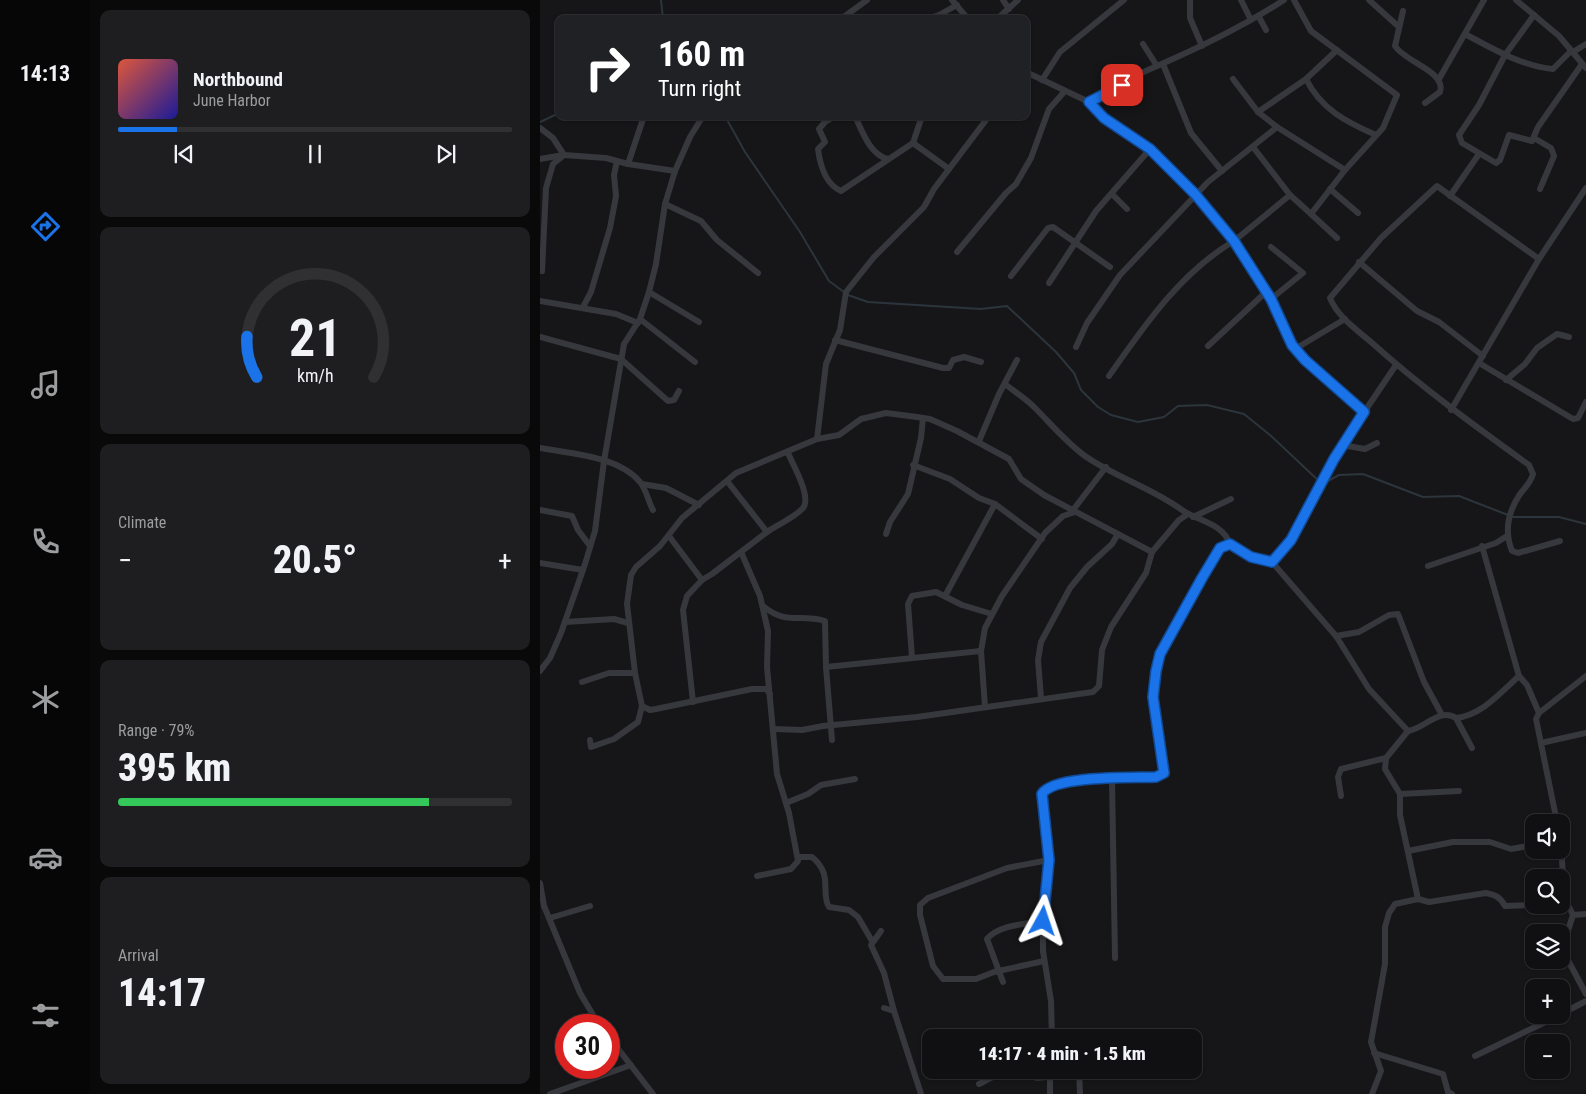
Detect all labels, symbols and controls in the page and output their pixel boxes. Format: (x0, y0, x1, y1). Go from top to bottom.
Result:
text: 160 m (658, 34, 745, 75)
icon: right (575, 35, 640, 100)
text: 14:13 (20, 61, 70, 86)
pin (1101, 64, 1143, 106)
text: Northbound (193, 68, 283, 91)
icon: arrive (1108, 71, 1136, 99)
text: Turn right (658, 76, 741, 101)
text: June Harbor (193, 91, 271, 110)
icon: previous (170, 140, 198, 168)
icon: pause (301, 140, 329, 168)
icon: next (432, 140, 460, 168)
icon: directions (28, 209, 63, 244)
text: 21 (289, 308, 341, 369)
text: km/h (297, 365, 333, 386)
icon: music (28, 367, 63, 402)
text: Climate (118, 513, 166, 532)
icon: phone (28, 524, 63, 559)
text: 20.5° (273, 538, 357, 582)
text: − (118, 544, 132, 577)
text: + (498, 544, 512, 577)
icon: climate (28, 682, 63, 717)
text: Range · 79% (118, 721, 194, 740)
text: 395 km (118, 746, 231, 790)
map controls (1525, 814, 1570, 1079)
button: sound (1525, 814, 1570, 859)
icon: car (28, 840, 63, 875)
button: search (1525, 869, 1570, 914)
position arrow (1016, 894, 1068, 946)
button: layers (1525, 924, 1570, 969)
text: Arrival (118, 946, 159, 965)
text: 14:17 (118, 971, 206, 1015)
button: + (1525, 979, 1570, 1024)
icon: filters (28, 998, 63, 1033)
speed limit sign: 30 (555, 1014, 620, 1079)
button: − (1525, 1034, 1570, 1079)
text: 14:17 · 4 min · 1.5 km (978, 1042, 1146, 1065)

